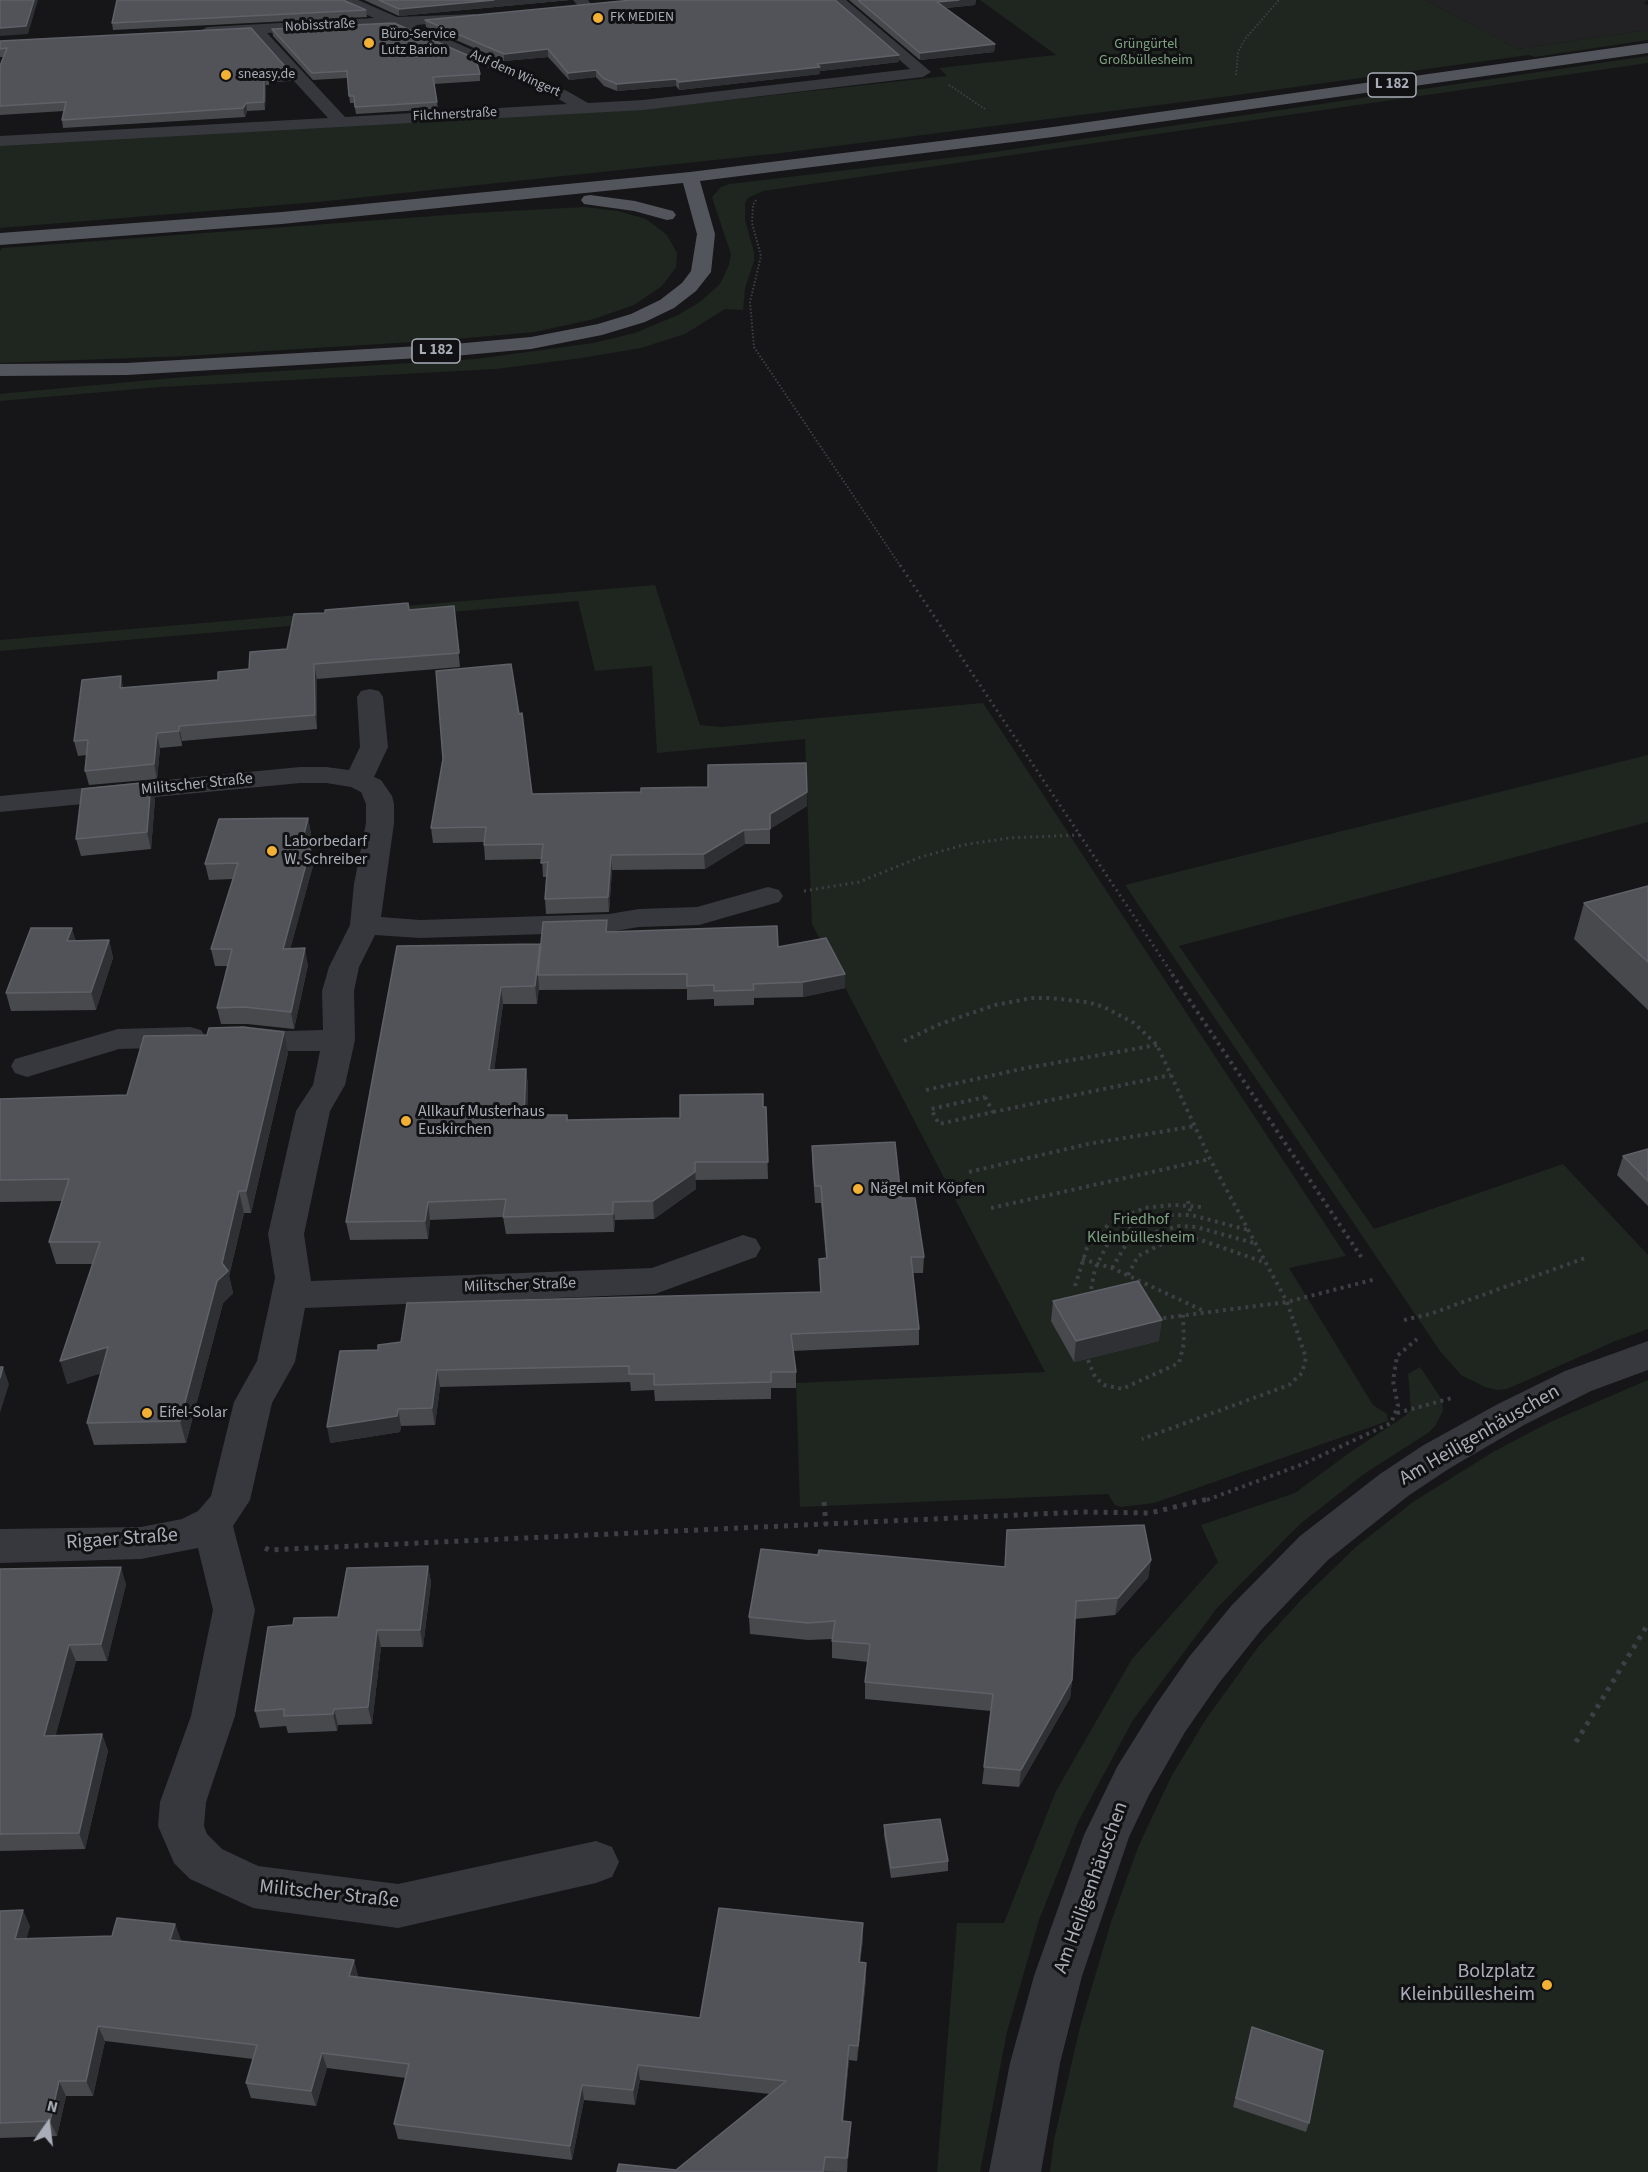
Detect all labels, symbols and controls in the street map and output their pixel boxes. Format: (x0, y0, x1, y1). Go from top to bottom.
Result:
place label: FK MEDIEN (610, 10, 674, 26)
marker: FK MEDIEN (591, 11, 605, 25)
street label: Nobisstraße (284, 16, 356, 36)
place label: Büro-Service Lutz Barion (381, 27, 456, 60)
marker: Büro-Service Lutz Barion (362, 36, 376, 50)
park label: Grüngürtel Großbüllesheim (1099, 37, 1193, 70)
street label: Auf dem Wingert (467, 47, 563, 101)
place label: sneasy.de (238, 67, 295, 83)
marker: sneasy.de (219, 68, 233, 82)
road number: L 182 (1368, 73, 1416, 97)
street label: Filchnerstraße (412, 104, 498, 126)
road number: L 182 (412, 339, 460, 363)
street label: Militscher Straße (140, 770, 254, 800)
place label: Laborbedarf W. Schreiber (284, 832, 367, 870)
marker: Laborbedarf W. Schreiber (265, 844, 279, 858)
place label: Allkauf Musterhaus Euskirchen (418, 1102, 545, 1140)
marker: Allkauf Musterhaus Euskirchen (399, 1114, 413, 1128)
place label: Nägel mit Köpfen (870, 1179, 985, 1199)
marker: Nägel mit Köpfen (851, 1182, 865, 1196)
park label: Friedhof Kleinbüllesheim (1087, 1210, 1195, 1248)
street label: Militscher Straße (464, 1274, 576, 1298)
street label: Am Heiligenhäuschen (1396, 1380, 1564, 1492)
place label: Eifel-Solar (159, 1403, 228, 1423)
marker: Eifel-Solar (140, 1406, 154, 1420)
street label: Rigaer Straße (65, 1524, 179, 1556)
street label: Am Heiligenhäuschen (1050, 1799, 1134, 1977)
street label: Militscher Straße (258, 1876, 400, 1914)
place label: Bolzplatz Kleinbüllesheim (1400, 1961, 1535, 2008)
marker: Bolzplatz Kleinbüllesheim (1540, 1978, 1554, 1992)
north arrow (18, 2094, 78, 2154)
text: N (45, 2095, 60, 2118)

